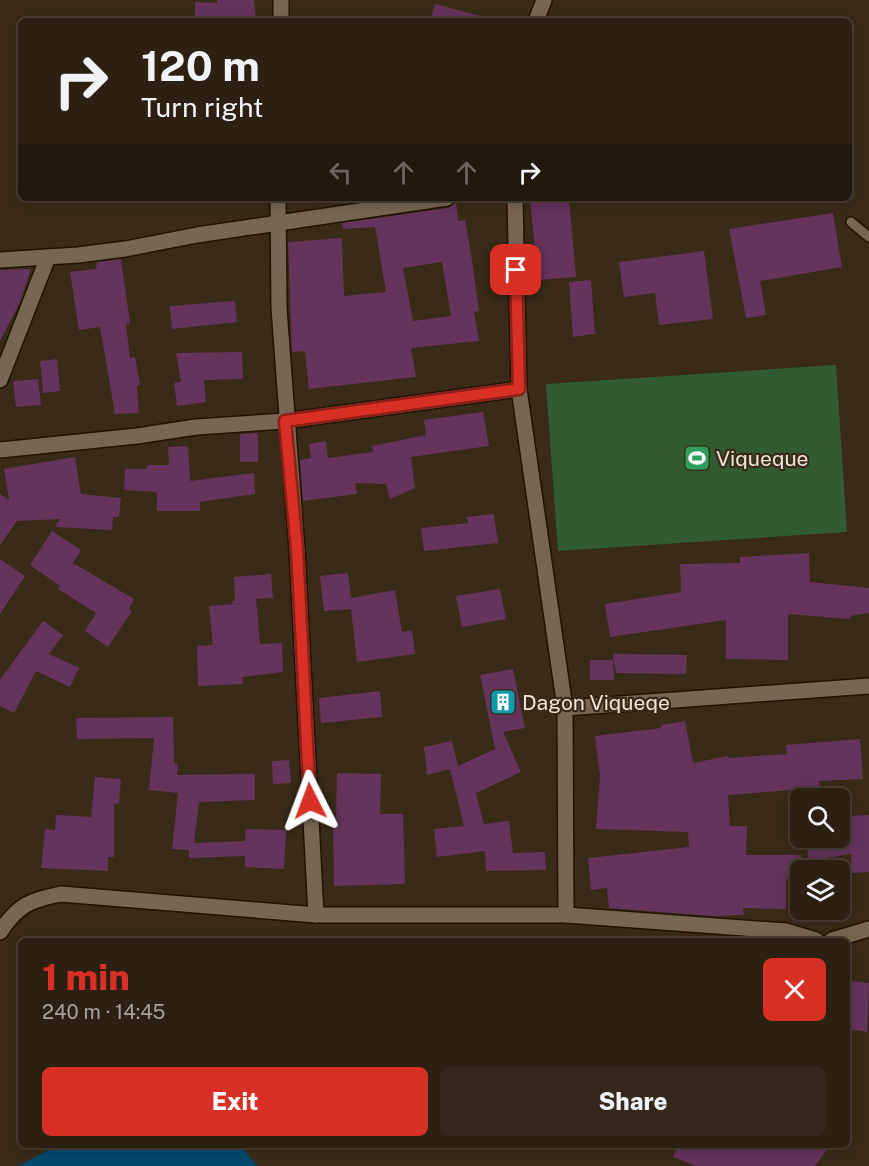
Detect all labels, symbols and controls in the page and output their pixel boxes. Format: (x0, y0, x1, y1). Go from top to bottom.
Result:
text: 120 m (141, 41, 260, 90)
icon: right (42, 42, 120, 120)
text: Turn right (141, 91, 264, 123)
icon: left (324, 156, 357, 189)
icon: ahead (387, 156, 420, 189)
icon: ahead (450, 156, 483, 189)
icon: right (513, 156, 546, 189)
pin (490, 244, 541, 295)
icon: arrive (499, 253, 532, 286)
sports icon: Viqueque (682, 443, 712, 473)
place label: Viqueque (716, 446, 809, 471)
building icon: Dagon Viqueqe (488, 687, 518, 717)
place label: Dagon Viqueqe (522, 690, 670, 715)
position arrow (278, 769, 342, 833)
map controls (790, 788, 850, 920)
button: search (790, 788, 850, 848)
button: layers (790, 860, 850, 920)
text: 1 min (42, 956, 130, 998)
button: close (763, 958, 826, 1021)
text: 240 m · 14:45 (42, 1000, 165, 1024)
button: Exit (42, 1067, 428, 1136)
button: Share (440, 1067, 826, 1136)

